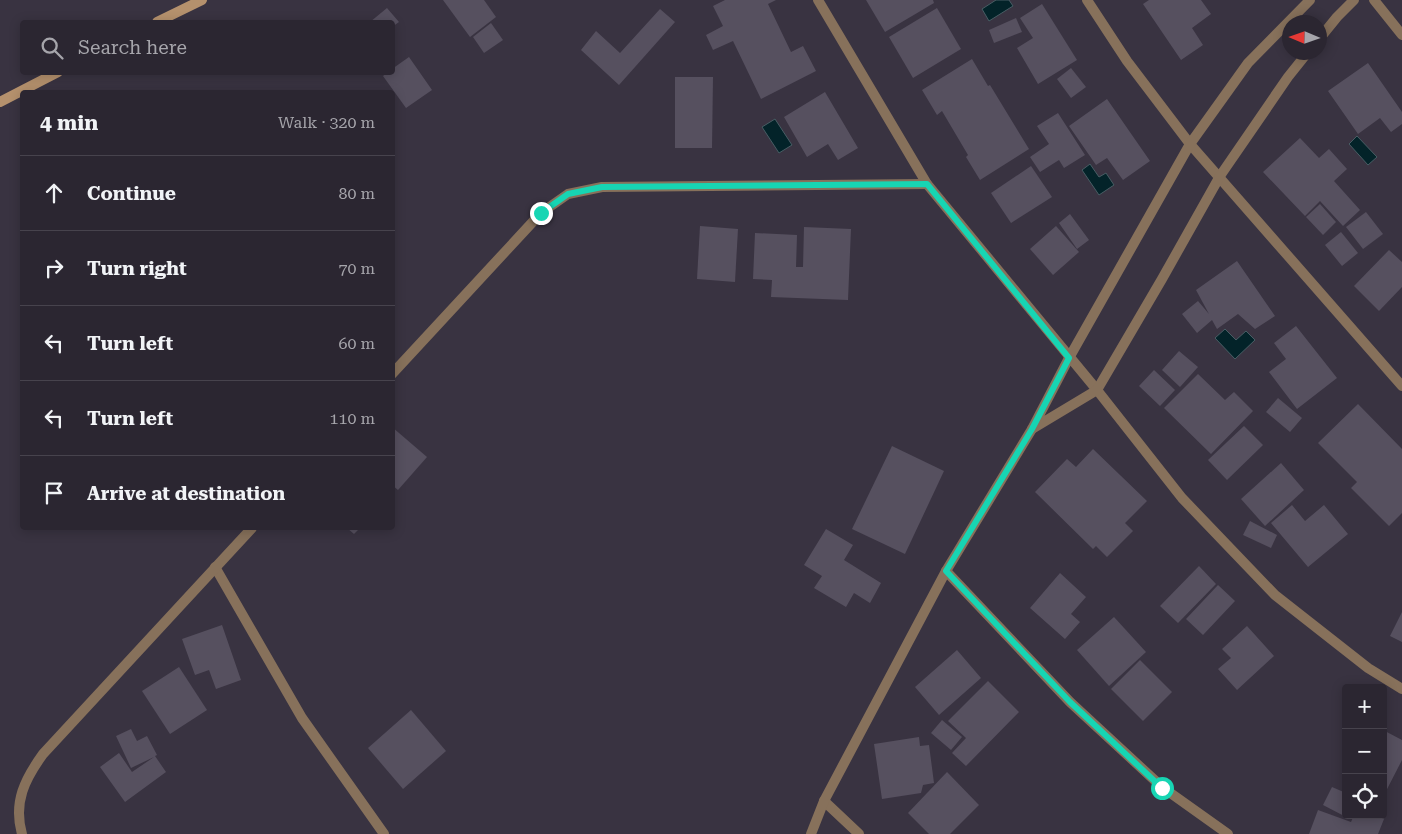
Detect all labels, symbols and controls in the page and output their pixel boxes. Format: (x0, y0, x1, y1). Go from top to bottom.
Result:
north arrow (1282, 15, 1327, 60)
search box (20, 20, 395, 75)
icon: search (38, 34, 66, 62)
text: Search here (78, 36, 187, 59)
text: 4 min (40, 111, 98, 135)
text: Walk · 320 m (278, 113, 375, 132)
icon: ahead (40, 179, 68, 207)
text: Continue (87, 182, 176, 205)
text: 80 m (338, 184, 375, 203)
route end (530, 202, 553, 225)
icon: right (40, 254, 68, 282)
text: Turn right (87, 257, 187, 280)
text: 70 m (338, 259, 375, 278)
icon: left (40, 329, 68, 357)
text: Turn left (87, 332, 173, 355)
text: 60 m (338, 334, 375, 353)
icon: left (40, 404, 68, 432)
text: Turn left (87, 407, 173, 430)
text: 110 m (329, 409, 375, 428)
icon: arrive (40, 479, 68, 507)
text: Arrive at destination (87, 482, 285, 505)
map controls (1342, 684, 1387, 819)
button: + (1342, 684, 1387, 729)
button: − (1342, 729, 1387, 774)
button: locate (1342, 774, 1387, 819)
route start (1151, 777, 1174, 800)

